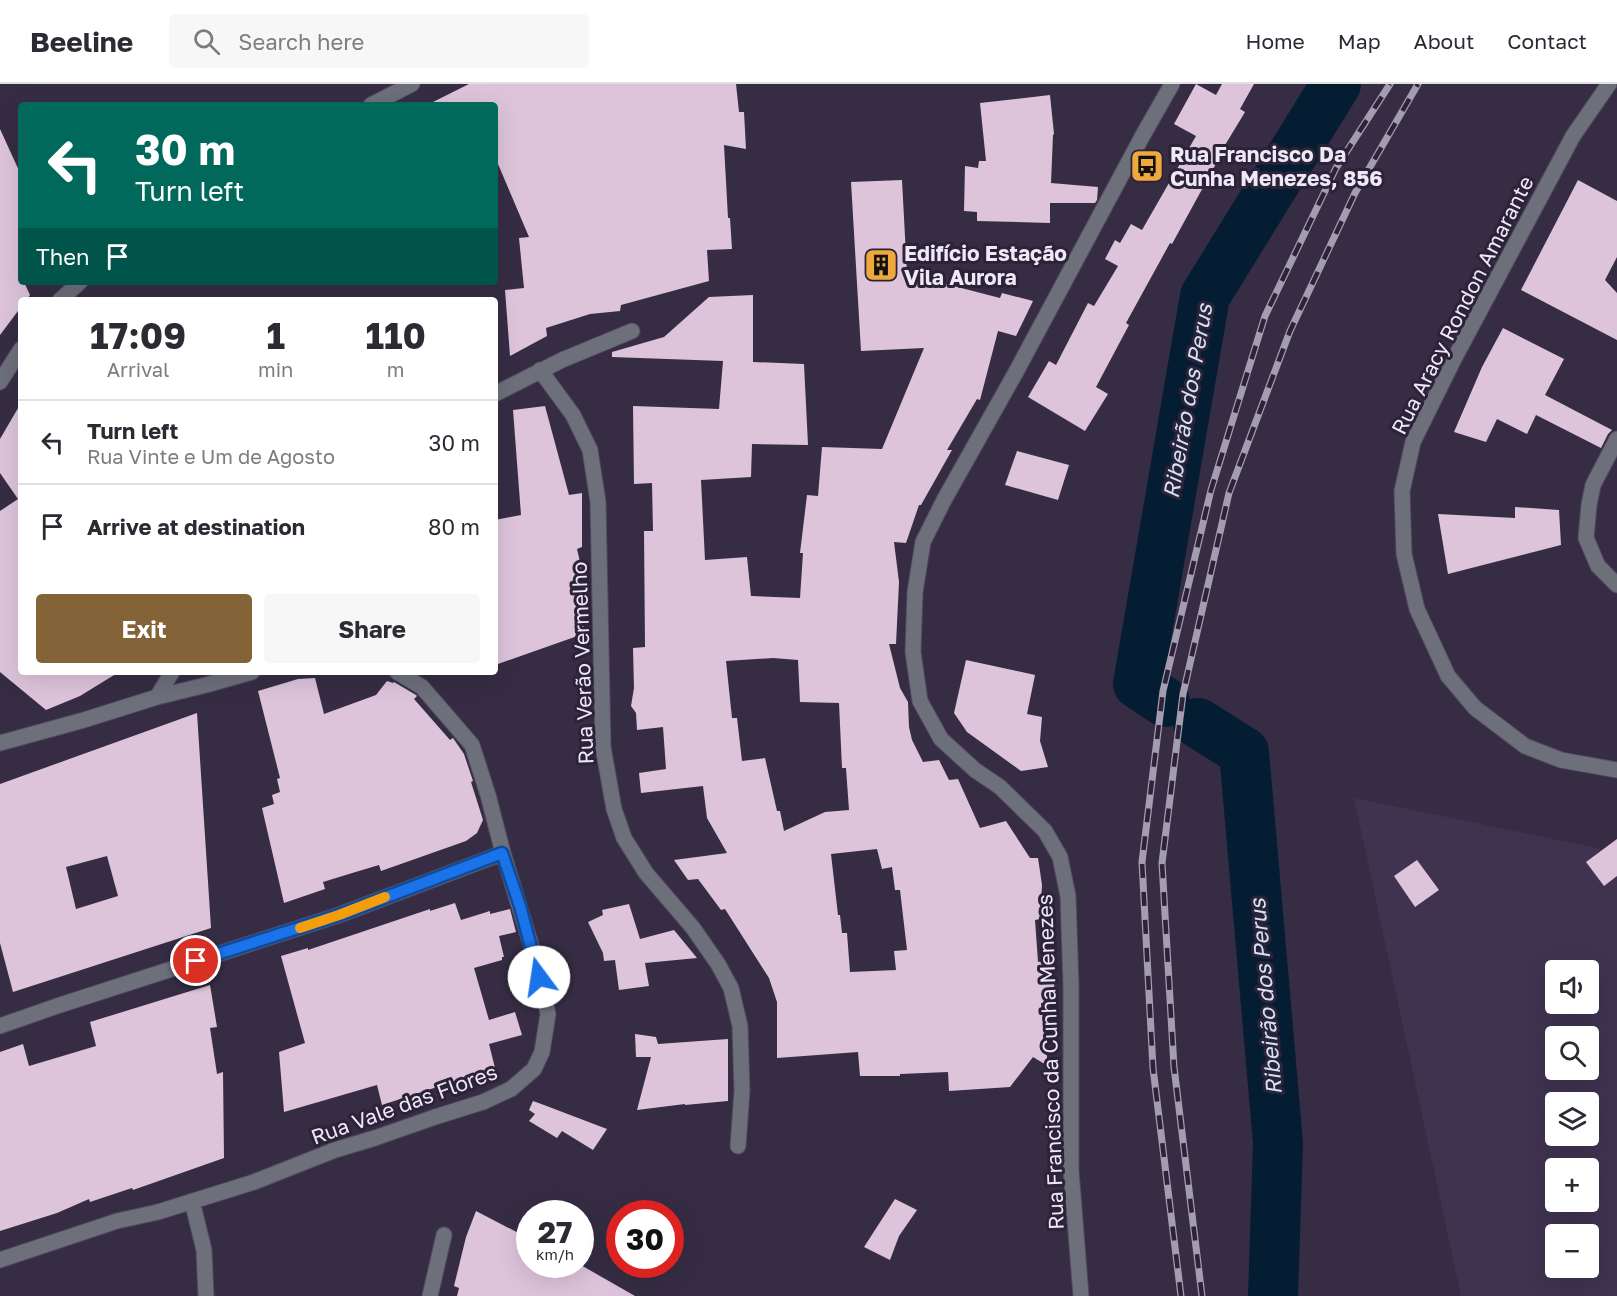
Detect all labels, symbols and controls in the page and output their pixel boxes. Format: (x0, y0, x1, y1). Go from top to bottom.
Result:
search box (169, 14, 589, 68)
text: Beeline (30, 25, 133, 58)
icon: search (190, 25, 223, 58)
text: Search here (238, 28, 364, 55)
text: Home (1245, 28, 1305, 54)
text: Map (1338, 28, 1381, 54)
text: About (1414, 28, 1474, 54)
text: Contact (1507, 28, 1587, 54)
text: 30 m (135, 124, 235, 174)
icon: left (36, 126, 114, 204)
place label: Rua Francisco Da Cunha Menezes, 856 (1170, 141, 1383, 191)
bus stop icon: Rua Francisco Da Cunha Menezes, 856 (1129, 148, 1165, 184)
street label: Rua Aracy Rondon Amarante (1385, 171, 1539, 439)
text: Turn left (135, 175, 244, 207)
icon: arrive (101, 240, 134, 273)
place label: Edifício Estação Vila Aurora (904, 240, 1067, 290)
text: Then (36, 243, 89, 270)
building icon: Edifício Estação Vila Aurora (863, 247, 899, 283)
water label: Ribeirão dos Perus (1157, 300, 1218, 500)
text: 17:09 (90, 314, 186, 357)
text: 1 (266, 314, 285, 357)
text: 110 (365, 314, 426, 357)
text: Arrival (107, 357, 169, 381)
text: min (258, 357, 293, 381)
text: m (387, 357, 405, 381)
text: Turn left (87, 417, 178, 444)
icon: left (36, 426, 69, 459)
text: 30 m (429, 429, 480, 456)
text: Rua Vinte e Um de Agosto (87, 444, 335, 468)
icon: arrive (36, 510, 69, 543)
text: Arrive at destination (87, 513, 305, 540)
text: 80 m (428, 513, 480, 540)
street label: Rua Verão Vermelho (565, 561, 599, 765)
button: Exit (36, 594, 252, 663)
button: Share (264, 594, 480, 663)
street label: Rua Francisco da Cunha Menezes (1031, 894, 1069, 1230)
water label: Ribeirão dos Perus (1243, 896, 1287, 1096)
pin (170, 935, 221, 986)
icon: arrive (179, 944, 212, 977)
position arrow (507, 945, 571, 1009)
map controls (1545, 960, 1599, 1278)
button: sound (1545, 960, 1599, 1014)
button: search (1545, 1026, 1599, 1080)
street label: Rua Vale das Flores (307, 1058, 501, 1150)
button: layers (1545, 1092, 1599, 1146)
button: + (1545, 1158, 1599, 1212)
speed limit sign: 30 (606, 1200, 684, 1278)
text: 27 (538, 1214, 572, 1250)
button: − (1545, 1224, 1599, 1278)
text: km/h (536, 1245, 574, 1263)

